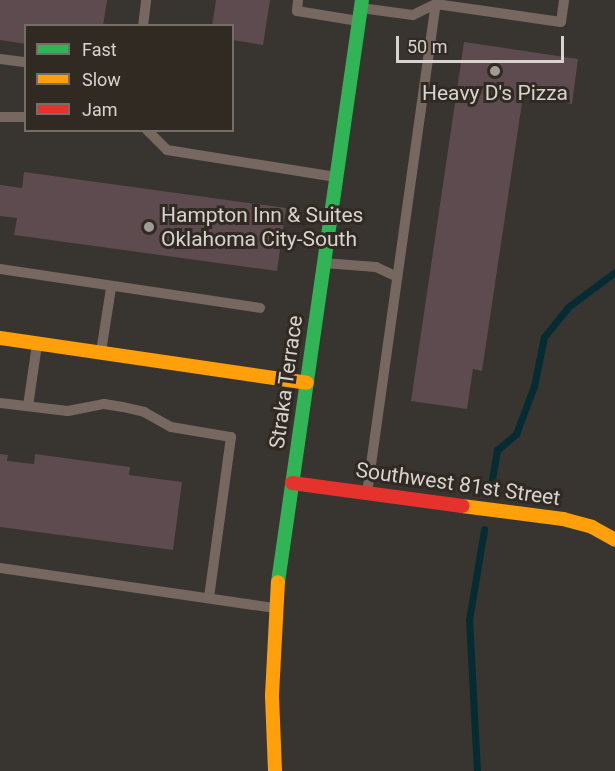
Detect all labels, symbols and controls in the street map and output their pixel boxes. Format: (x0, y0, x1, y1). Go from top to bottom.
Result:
legend (24, 24, 234, 132)
scale bar (399, 24, 567, 62)
text: 50 m (407, 36, 447, 57)
text: Fast (82, 39, 117, 60)
marker: Heavy D's Pizza (488, 64, 502, 78)
text: Slow (82, 69, 121, 90)
place label: Heavy D's Pizza (422, 80, 568, 106)
text: Jam (82, 99, 118, 120)
place label: Hampton Inn & Suites Oklahoma City-South (161, 202, 363, 252)
marker: Hampton Inn & Suites Oklahoma City-South (142, 220, 156, 234)
street label: Straka Terrace (264, 314, 308, 450)
street label: Southwest 81st Street (354, 457, 562, 511)

